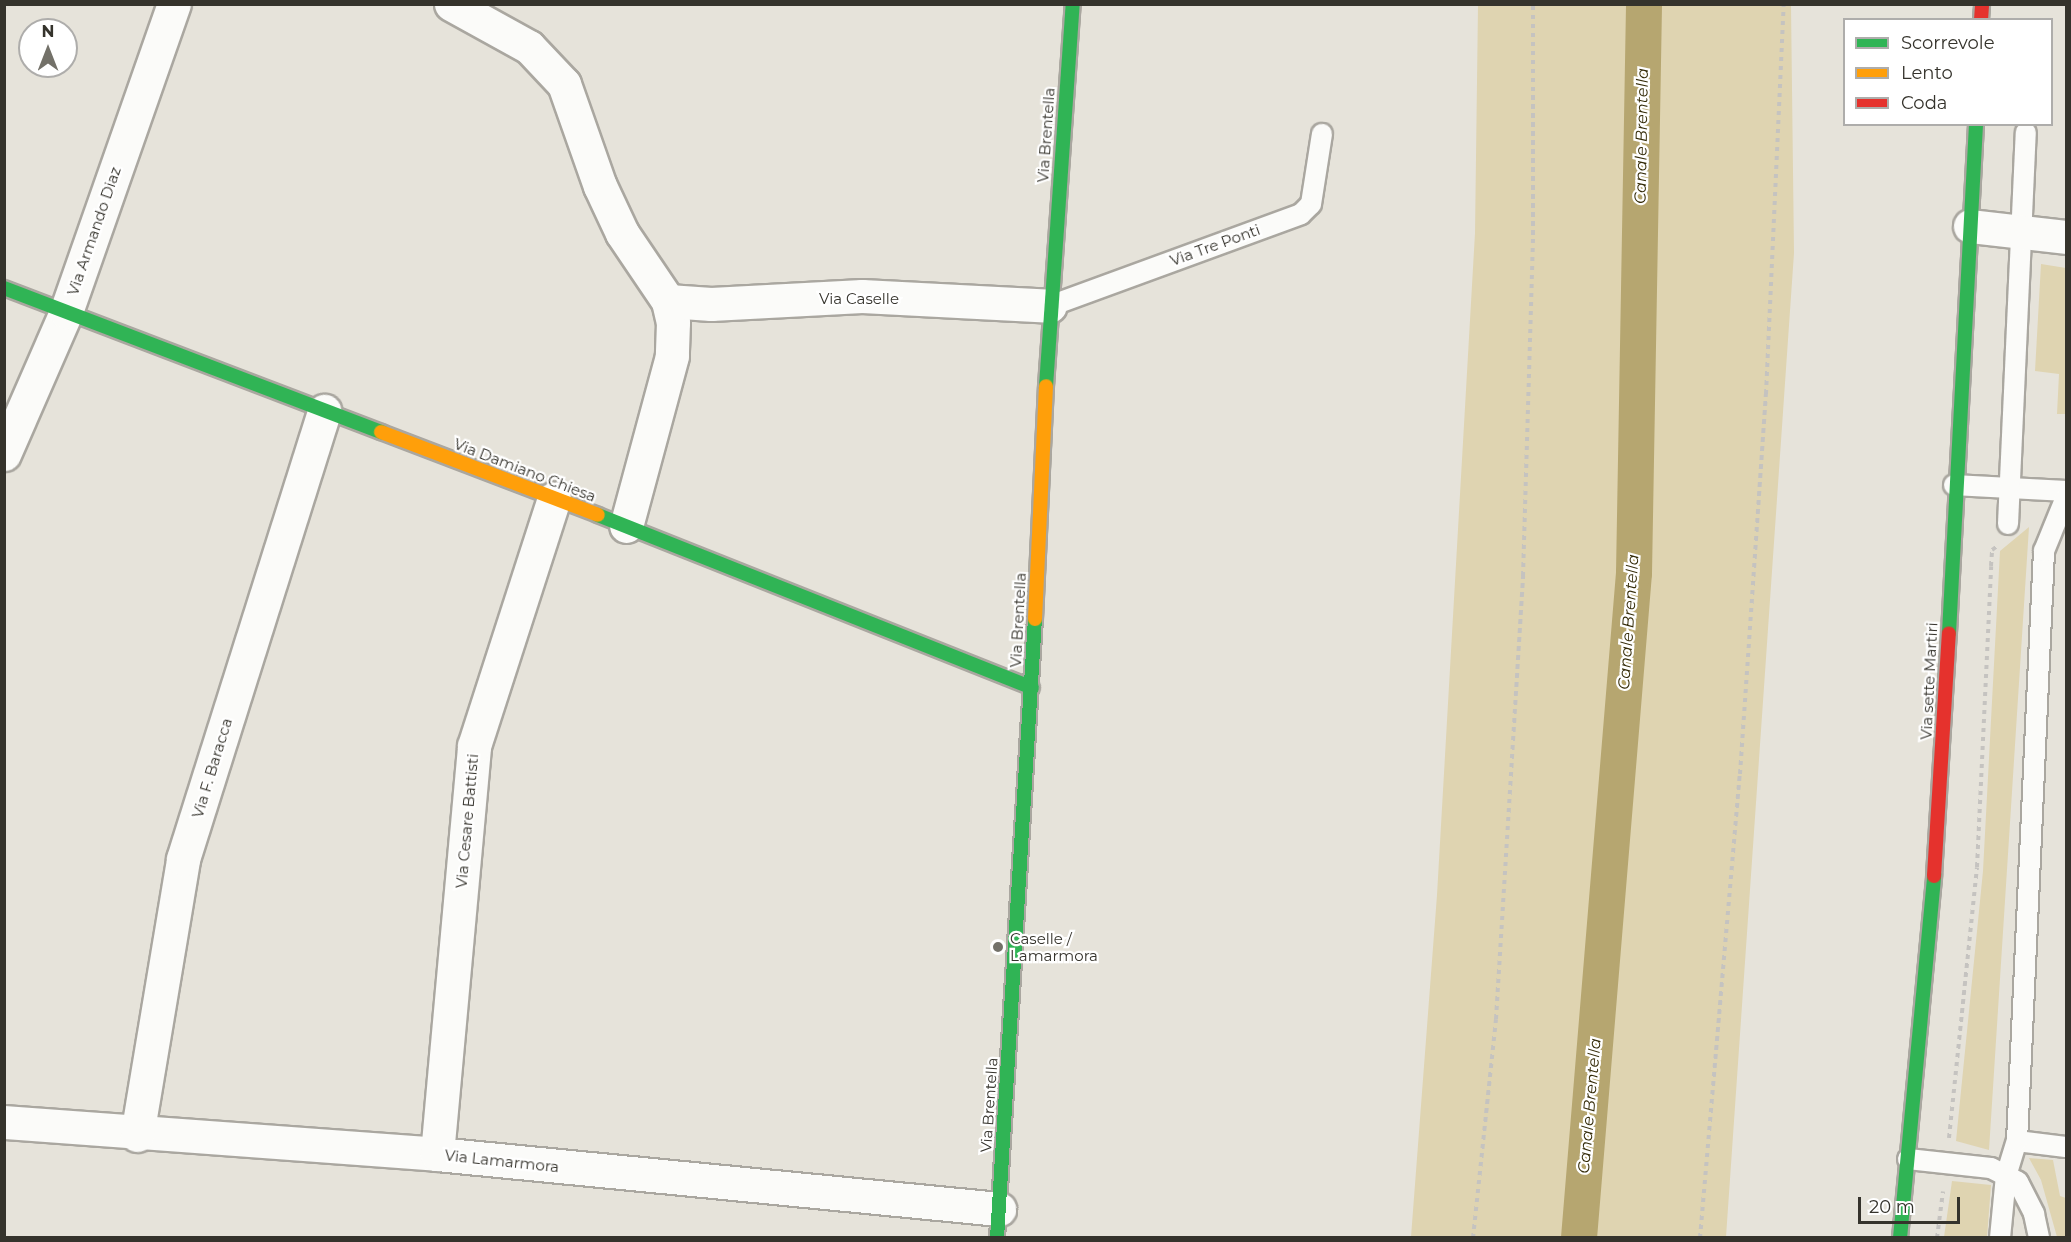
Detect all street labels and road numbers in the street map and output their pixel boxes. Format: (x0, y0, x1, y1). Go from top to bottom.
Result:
street label: Via Brentella (1034, 87, 1058, 183)
street label: Via Armando Diaz (64, 164, 124, 298)
street label: Via Tre Ponti (1168, 220, 1262, 270)
street label: Via Caselle (819, 290, 899, 308)
street label: Via Damiano Chiesa (451, 435, 599, 505)
street label: Via Brentella (1007, 572, 1029, 668)
street label: Via sette Martiri (1917, 622, 1941, 740)
street label: Via F. Baracca (188, 716, 236, 820)
street label: Via Cesare Battisti (452, 753, 482, 889)
street label: Via Brentella (977, 1057, 1001, 1153)
street label: Via Lamarmora (444, 1146, 560, 1176)

